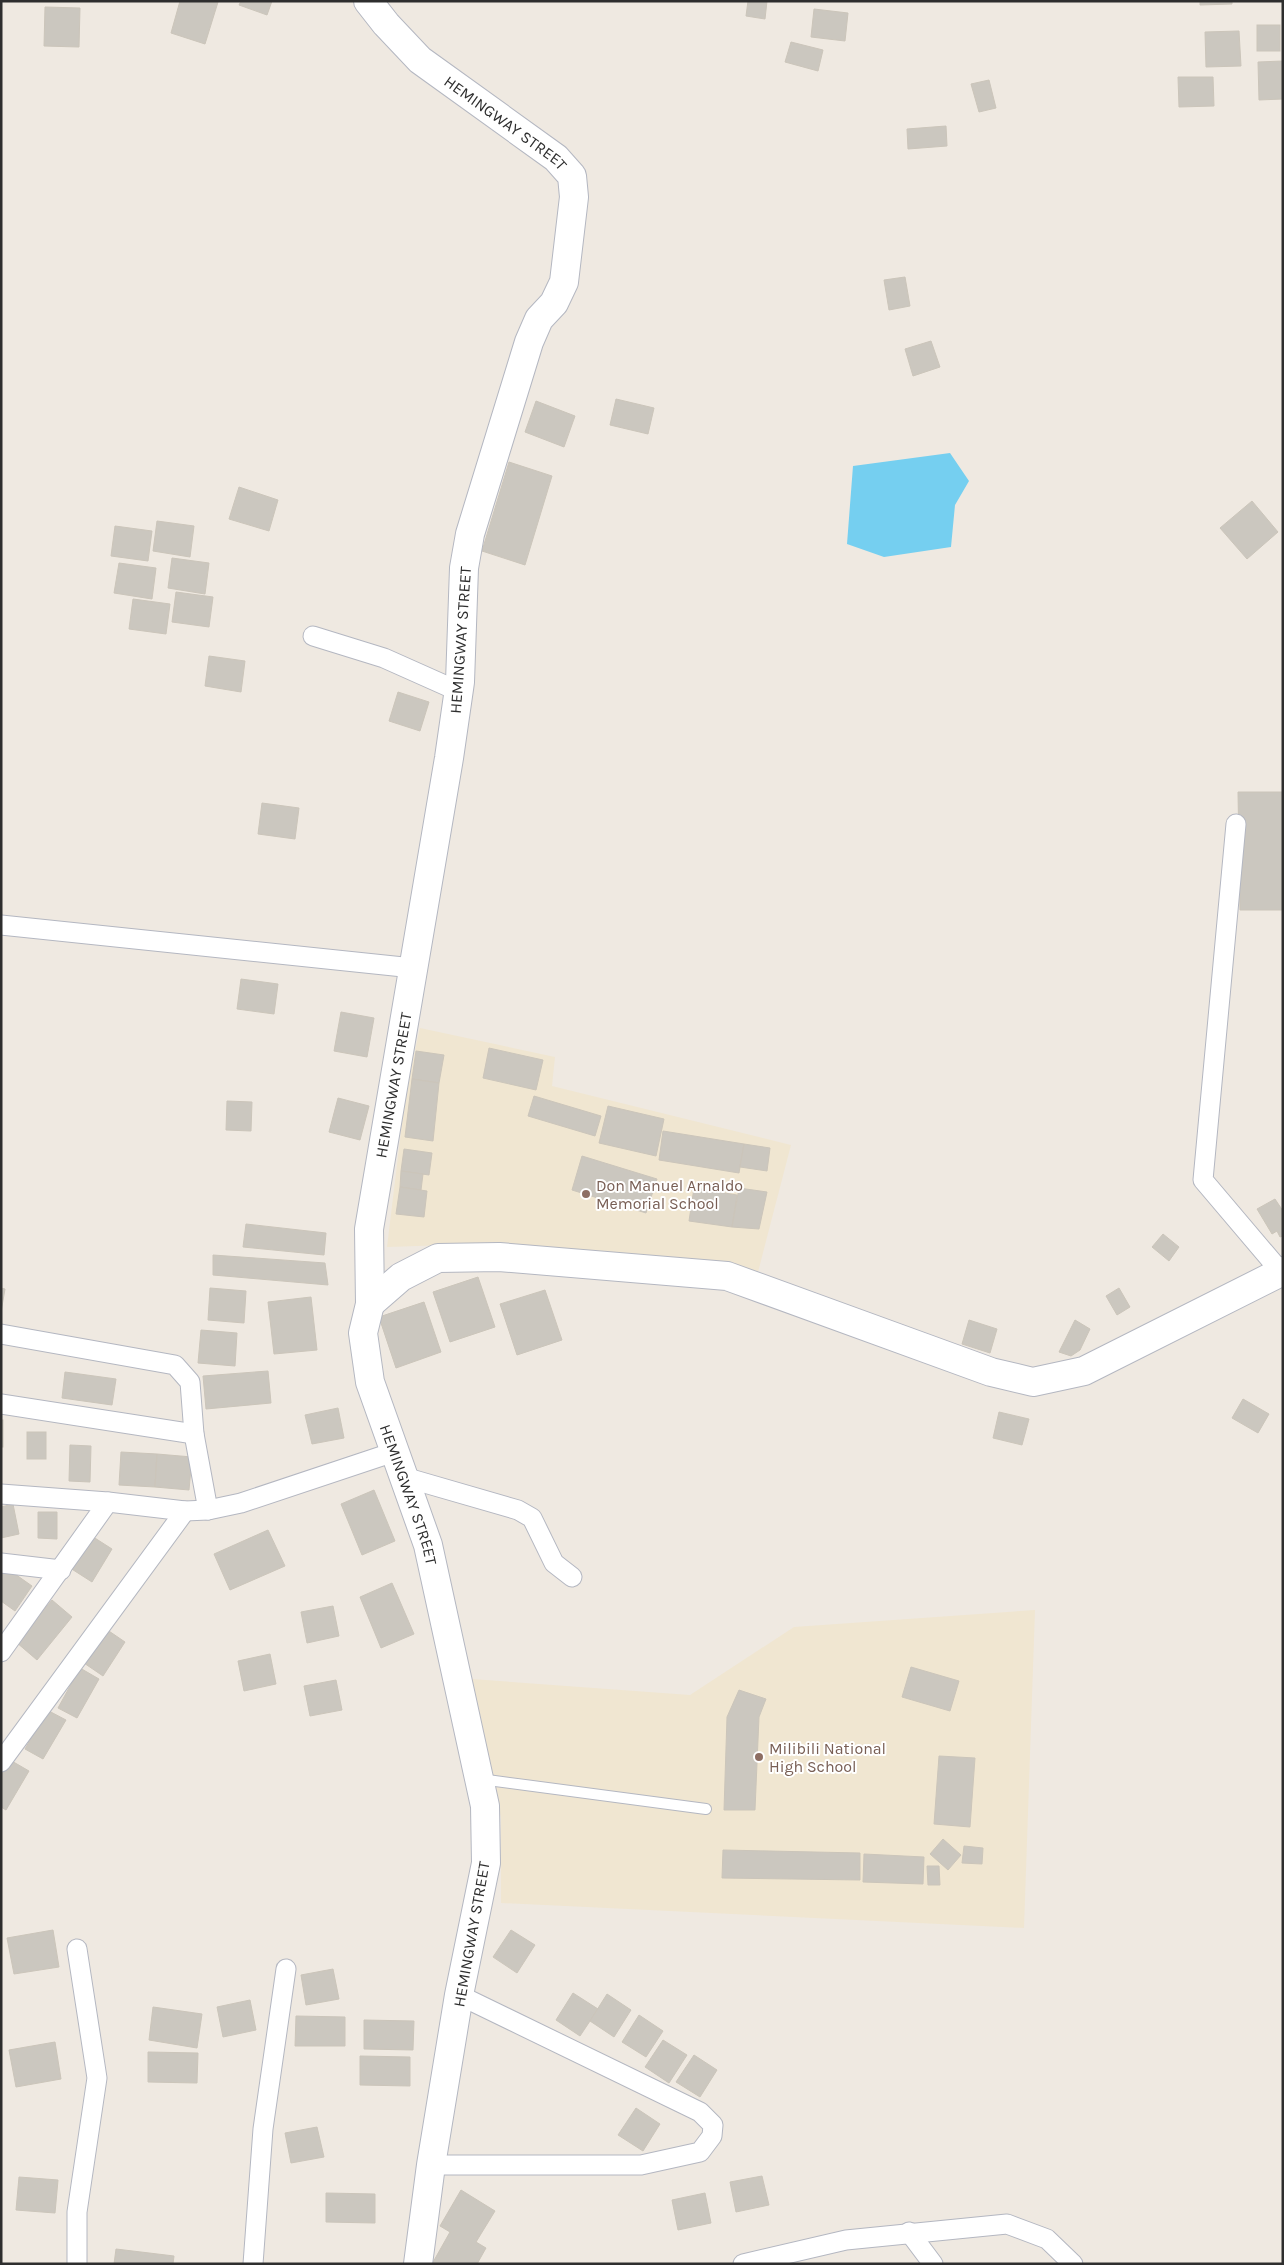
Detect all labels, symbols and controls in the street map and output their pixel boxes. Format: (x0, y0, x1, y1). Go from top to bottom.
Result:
street label: HEMINGWAY STREET (440, 72, 571, 174)
street label: HEMINGWAY STREET (446, 566, 475, 714)
street label: HEMINGWAY STREET (371, 1011, 416, 1159)
place label: Don Manuel Arnaldo Memorial School (596, 1176, 743, 1213)
marker: Don Manuel Arnaldo Memorial School (580, 1188, 592, 1200)
street label: HEMINGWAY STREET (376, 1422, 441, 1567)
place label: Milibili National High School (769, 1739, 886, 1776)
marker: Milibili National High School (753, 1751, 765, 1763)
street label: HEMINGWAY STREET (449, 1860, 494, 2008)

